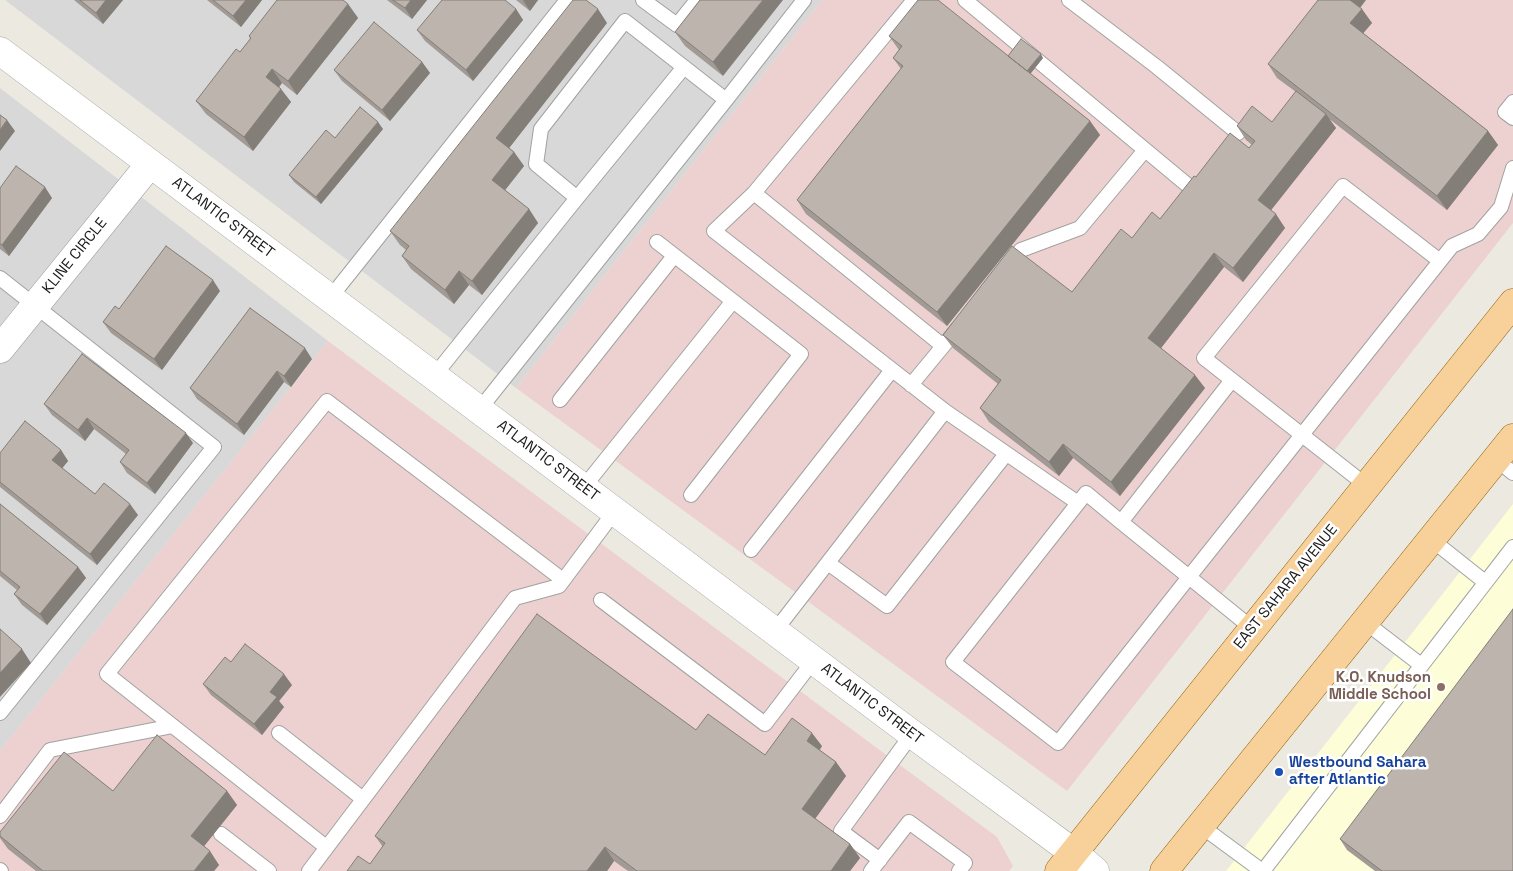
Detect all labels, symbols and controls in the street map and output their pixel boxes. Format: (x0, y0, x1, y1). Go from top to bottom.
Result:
street label: ATLANTIC STREET (168, 174, 278, 262)
street label: KLINE CIRCLE (39, 214, 111, 298)
street label: ATLANTIC STREET (493, 417, 603, 505)
street label: EAST SAHARA AVENUE (1230, 521, 1342, 653)
street label: ATLANTIC STREET (817, 660, 927, 748)
place label: K.O. Knudson Middle School (1329, 669, 1431, 704)
marker: K.O. Knudson Middle School (1435, 681, 1447, 693)
place label: Westbound Sahara after Atlantic (1289, 754, 1426, 789)
marker: Westbound Sahara after Atlantic (1273, 766, 1285, 778)

